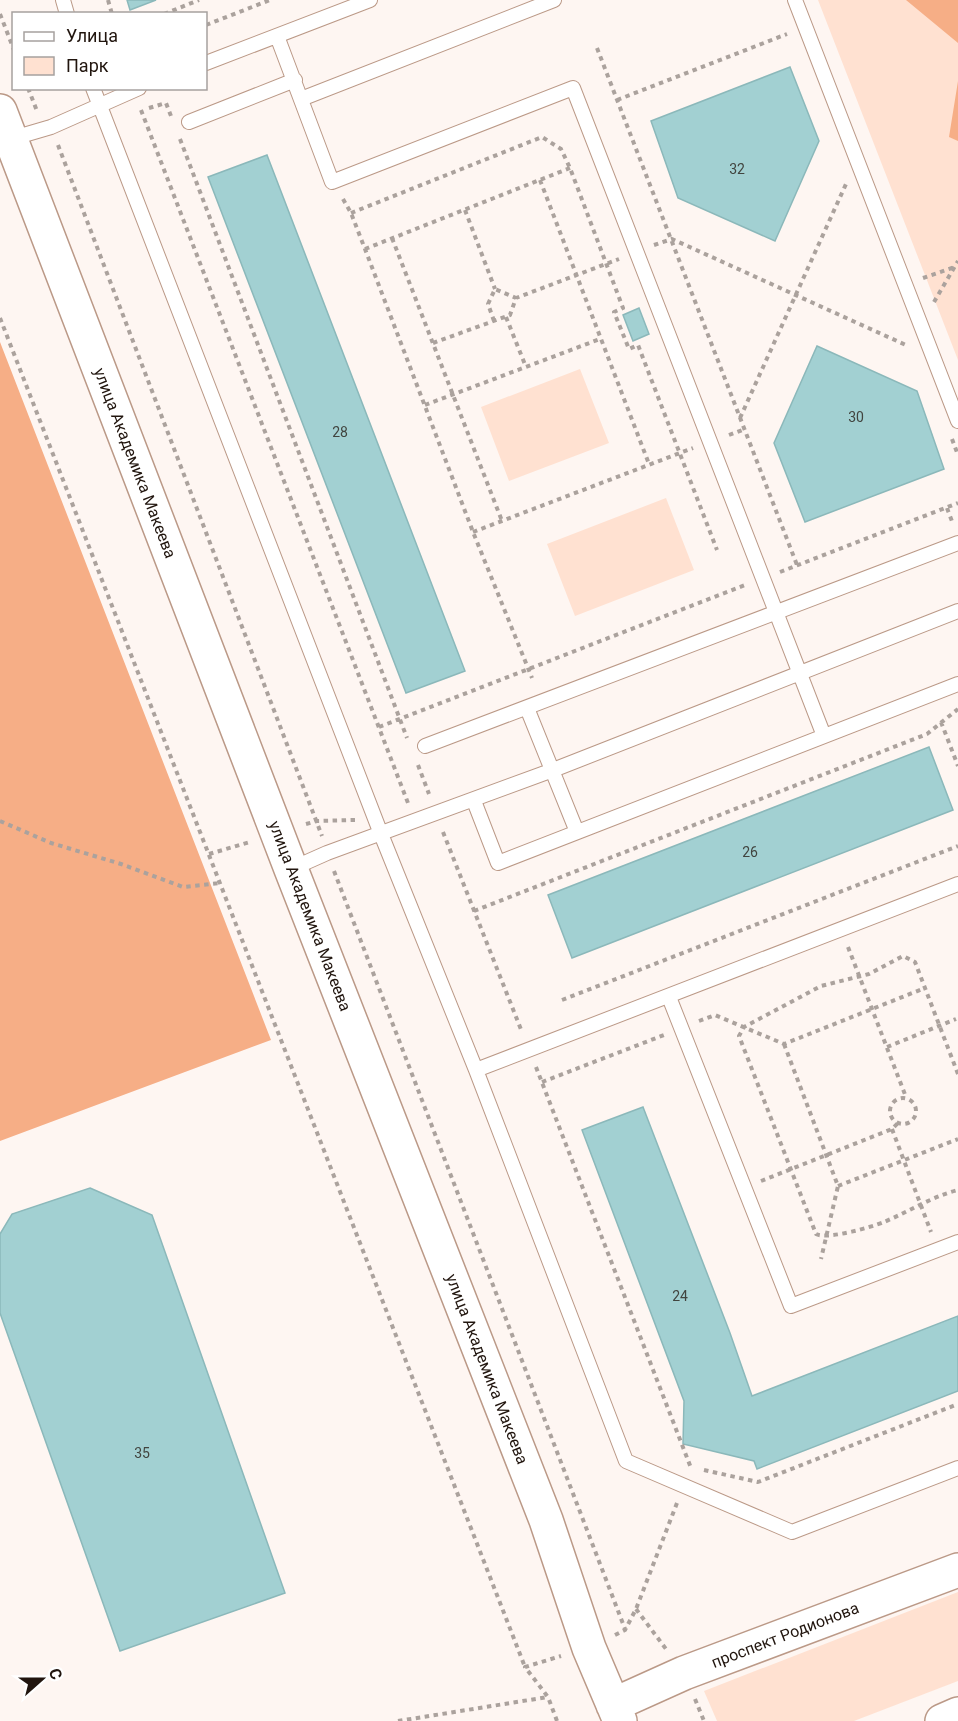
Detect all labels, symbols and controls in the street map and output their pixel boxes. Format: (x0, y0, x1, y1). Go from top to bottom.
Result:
legend (12, 12, 207, 90)
text: Улица (66, 25, 118, 46)
text: Парк (66, 55, 109, 76)
house number: 32 (729, 161, 745, 177)
street label: улица Академика Макеева (90, 365, 180, 561)
house number: 30 (848, 409, 864, 425)
house number: 28 (332, 424, 348, 440)
street label: улица Академика Макеева (265, 818, 355, 1014)
house number: 26 (742, 844, 758, 860)
street label: улица Академика Макеева (442, 1271, 532, 1467)
house number: 24 (672, 1288, 688, 1304)
house number: 35 (134, 1445, 150, 1461)
street label: проспект Родионова (709, 1598, 861, 1672)
north arrow (12, 1649, 72, 1709)
text: С (45, 1666, 66, 1682)

